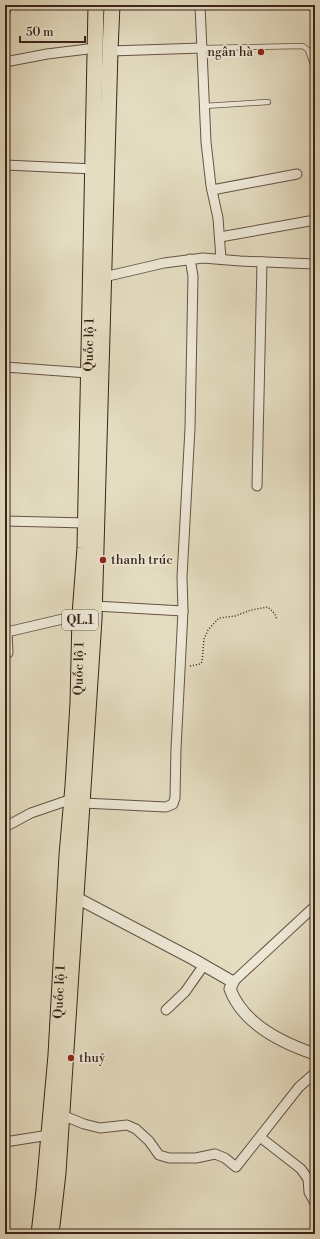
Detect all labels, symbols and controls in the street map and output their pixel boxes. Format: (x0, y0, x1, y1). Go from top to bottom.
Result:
scale bar (20, 18, 85, 44)
text: 50 m (26, 25, 54, 40)
place label: ngân hà (207, 44, 253, 60)
marker: ngân hà (256, 47, 266, 57)
street label: Quốc lộ 1 (81, 317, 98, 372)
place label: thanh trúc (111, 552, 173, 568)
marker: thanh trúc (98, 555, 108, 565)
road number: QL.1 (62, 610, 98, 630)
street label: Quốc lộ 1 (70, 641, 87, 696)
street label: Quốc lộ 1 (50, 964, 69, 1019)
place label: thuỷ (79, 1050, 106, 1066)
marker: thuỷ (66, 1053, 76, 1063)

